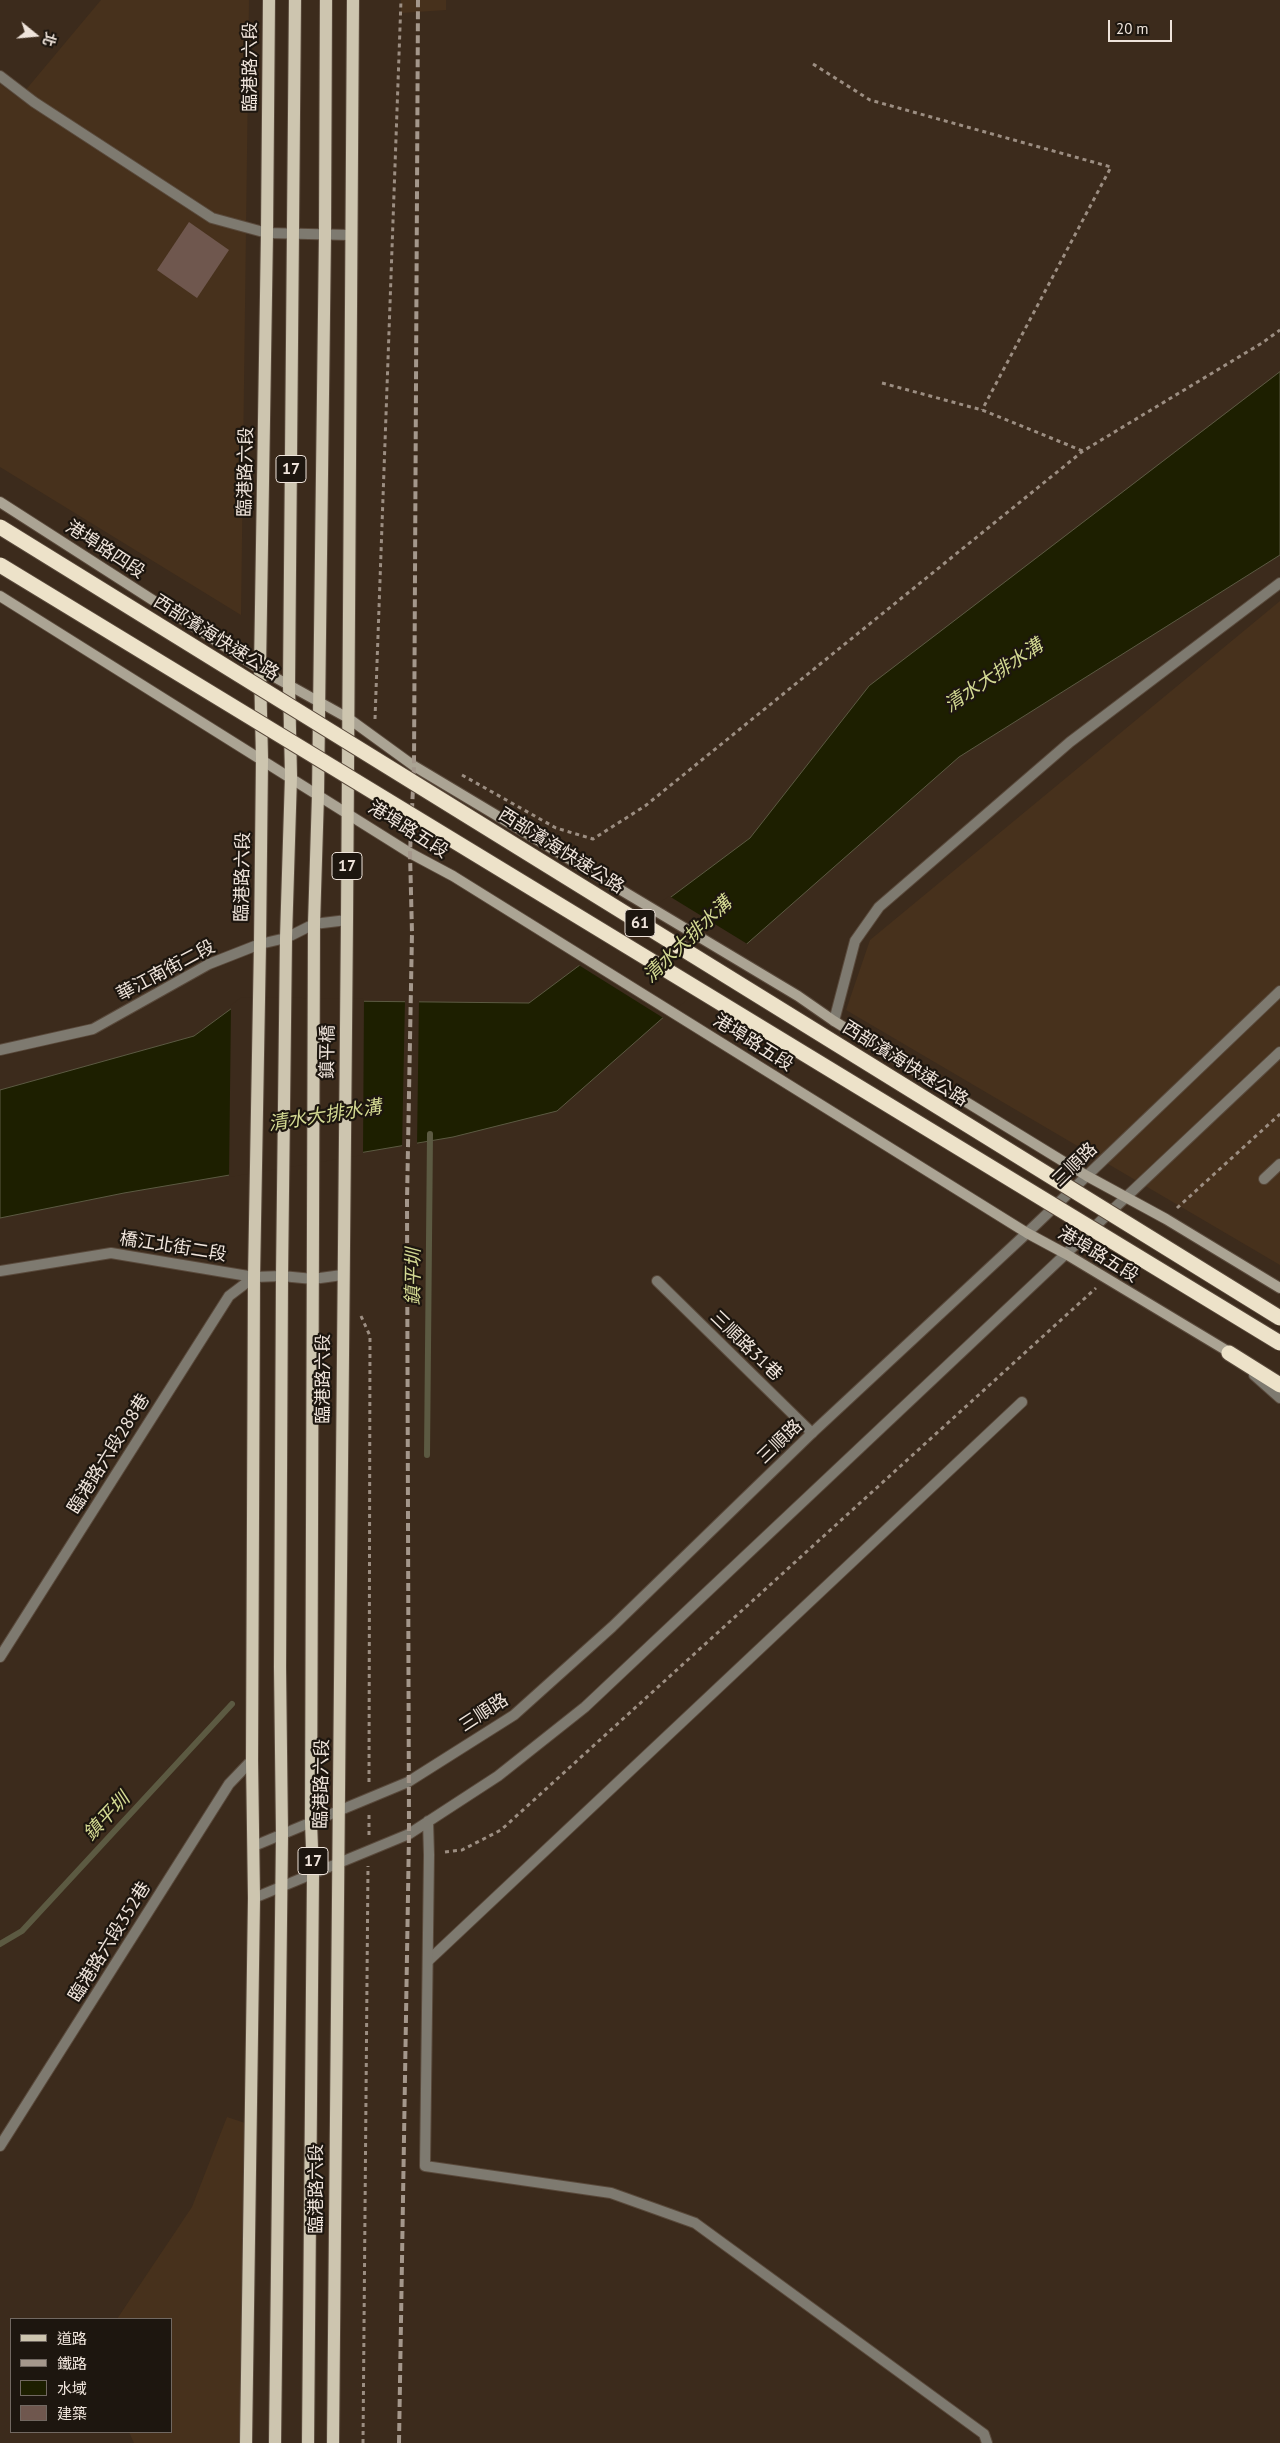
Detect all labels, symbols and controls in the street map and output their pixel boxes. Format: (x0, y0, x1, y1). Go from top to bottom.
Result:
north arrow (10, 10, 60, 60)
scale bar (1110, 10, 1174, 42)
text: 20 m (1116, 19, 1149, 38)
street label: 臨港路六段 (240, 22, 262, 112)
text: 北 (39, 30, 60, 49)
street label: 臨港路六段 (234, 427, 258, 517)
road number: 17 (276, 456, 306, 482)
street label: 港埠路四段 (61, 516, 149, 584)
street label: 西部濱海快速公路 (149, 591, 283, 685)
water label: 清水大排水溝 (940, 635, 1048, 717)
street label: 港埠路五段 (364, 797, 452, 863)
street label: 西部濱海快速公路 (494, 804, 628, 898)
street label: 臨港路六段 (231, 832, 255, 922)
road number: 17 (332, 852, 362, 879)
water label: 清水大排水溝 (639, 892, 737, 988)
road number: 61 (625, 910, 655, 936)
street label: 華江南街二段 (113, 936, 219, 1006)
street label: 港埠路五段 (709, 1010, 797, 1076)
street label: 西部濱海快速公路 (838, 1017, 972, 1111)
street label: 鎮平橋 (317, 1025, 339, 1079)
water label: 清水大排水溝 (267, 1096, 383, 1136)
street label: 三順路 (1048, 1138, 1102, 1192)
street label: 港埠路五段 (1054, 1223, 1142, 1287)
street label: 橋江北街二段 (118, 1228, 228, 1266)
water label: 鎮平圳 (402, 1248, 426, 1306)
street label: 三順路31巷 (706, 1306, 786, 1386)
street label: 臨港路六段 (313, 1334, 335, 1424)
street label: 臨港路六段288巷 (63, 1390, 155, 1518)
street label: 三順路 (753, 1415, 807, 1469)
street label: 三順路 (455, 1689, 513, 1737)
street label: 臨港路六段 (310, 1739, 334, 1829)
water label: 鎮平圳 (79, 1788, 135, 1846)
road number: 17 (298, 1848, 328, 1874)
street label: 臨港路六段352巷 (64, 1878, 156, 2006)
street label: 臨港路六段 (306, 2144, 328, 2234)
legend (10, 2318, 172, 2433)
text: 道路 (57, 2329, 87, 2348)
text: 鐵路 (57, 2354, 87, 2373)
text: 水域 (57, 2379, 87, 2398)
text: 建築 (57, 2404, 87, 2423)

